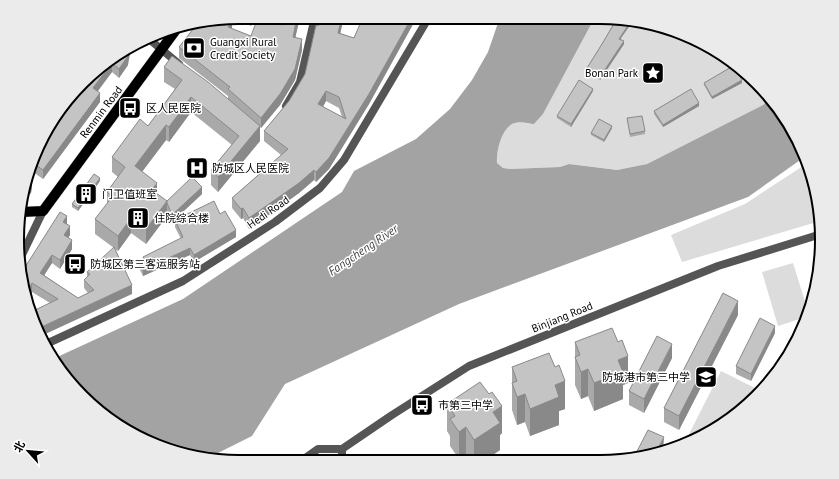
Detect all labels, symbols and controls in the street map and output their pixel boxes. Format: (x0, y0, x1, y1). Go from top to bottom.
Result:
bank icon: Guangxi Rural Credit Society (181, 35, 207, 61)
place label: Guangxi Rural Credit Society (210, 35, 277, 62)
place icon: Bonan Park (640, 60, 666, 86)
place label: Bonan Park (585, 66, 639, 80)
street label: Renmin Road (77, 83, 125, 141)
bus stop icon: 区人民医院 (117, 95, 143, 121)
place label: 区人民医院 (146, 101, 201, 115)
hospital icon: 防城区人民医院 (184, 155, 210, 181)
place label: 防城区人民医院 (212, 161, 289, 175)
building icon: 门卫值班室 (73, 181, 99, 207)
place label: 门卫值班室 (102, 187, 157, 201)
street label: Hedi Road (244, 192, 292, 232)
building icon: 住院综合楼 (125, 205, 151, 231)
place label: 住院综合楼 (154, 211, 209, 225)
water label: Fangcheng River (325, 220, 401, 278)
bus stop icon: 防城区第三客运服务站 (62, 251, 88, 277)
place label: 防城区第三客运服务站 (90, 257, 200, 271)
street label: Binjiang Road (529, 298, 595, 336)
school or university icon: 防城港市第三中学 (693, 364, 719, 390)
place label: 防城港市第三中学 (602, 370, 690, 384)
bus stop icon: 巿第三中学 (409, 392, 435, 418)
place label: 巿第三中学 (438, 398, 493, 412)
north arrow (8, 431, 48, 471)
text: 北 (10, 438, 28, 455)

